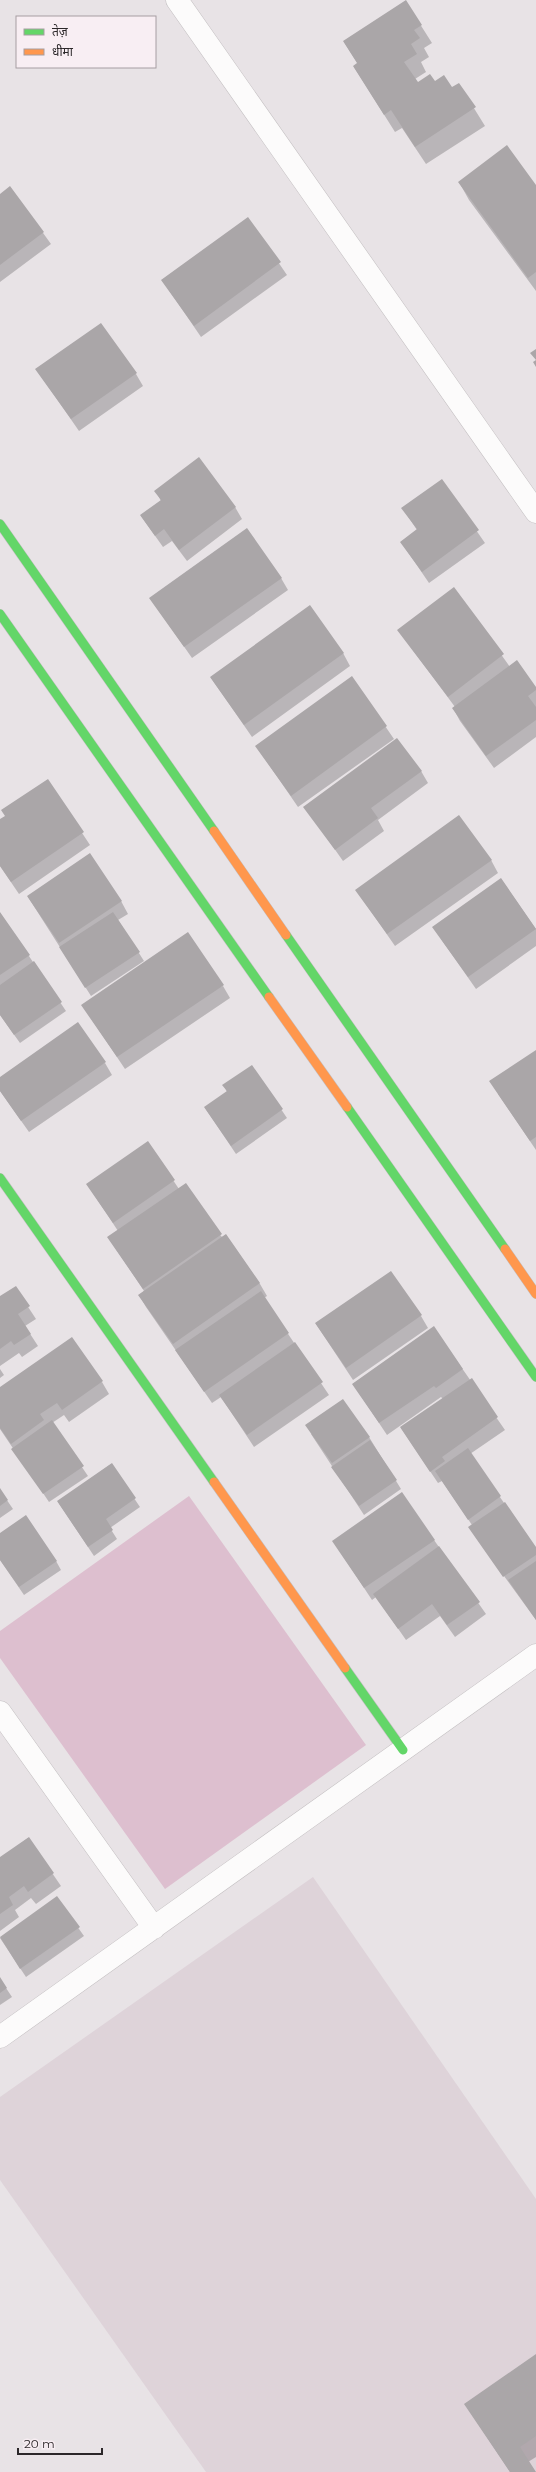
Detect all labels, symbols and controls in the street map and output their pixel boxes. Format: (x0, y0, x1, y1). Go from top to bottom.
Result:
legend (16, 16, 156, 68)
text: तेज़ (52, 24, 69, 39)
text: धीमा (52, 44, 74, 59)
scale bar (18, 2430, 102, 2456)
text: 20 m (24, 2436, 55, 2451)

